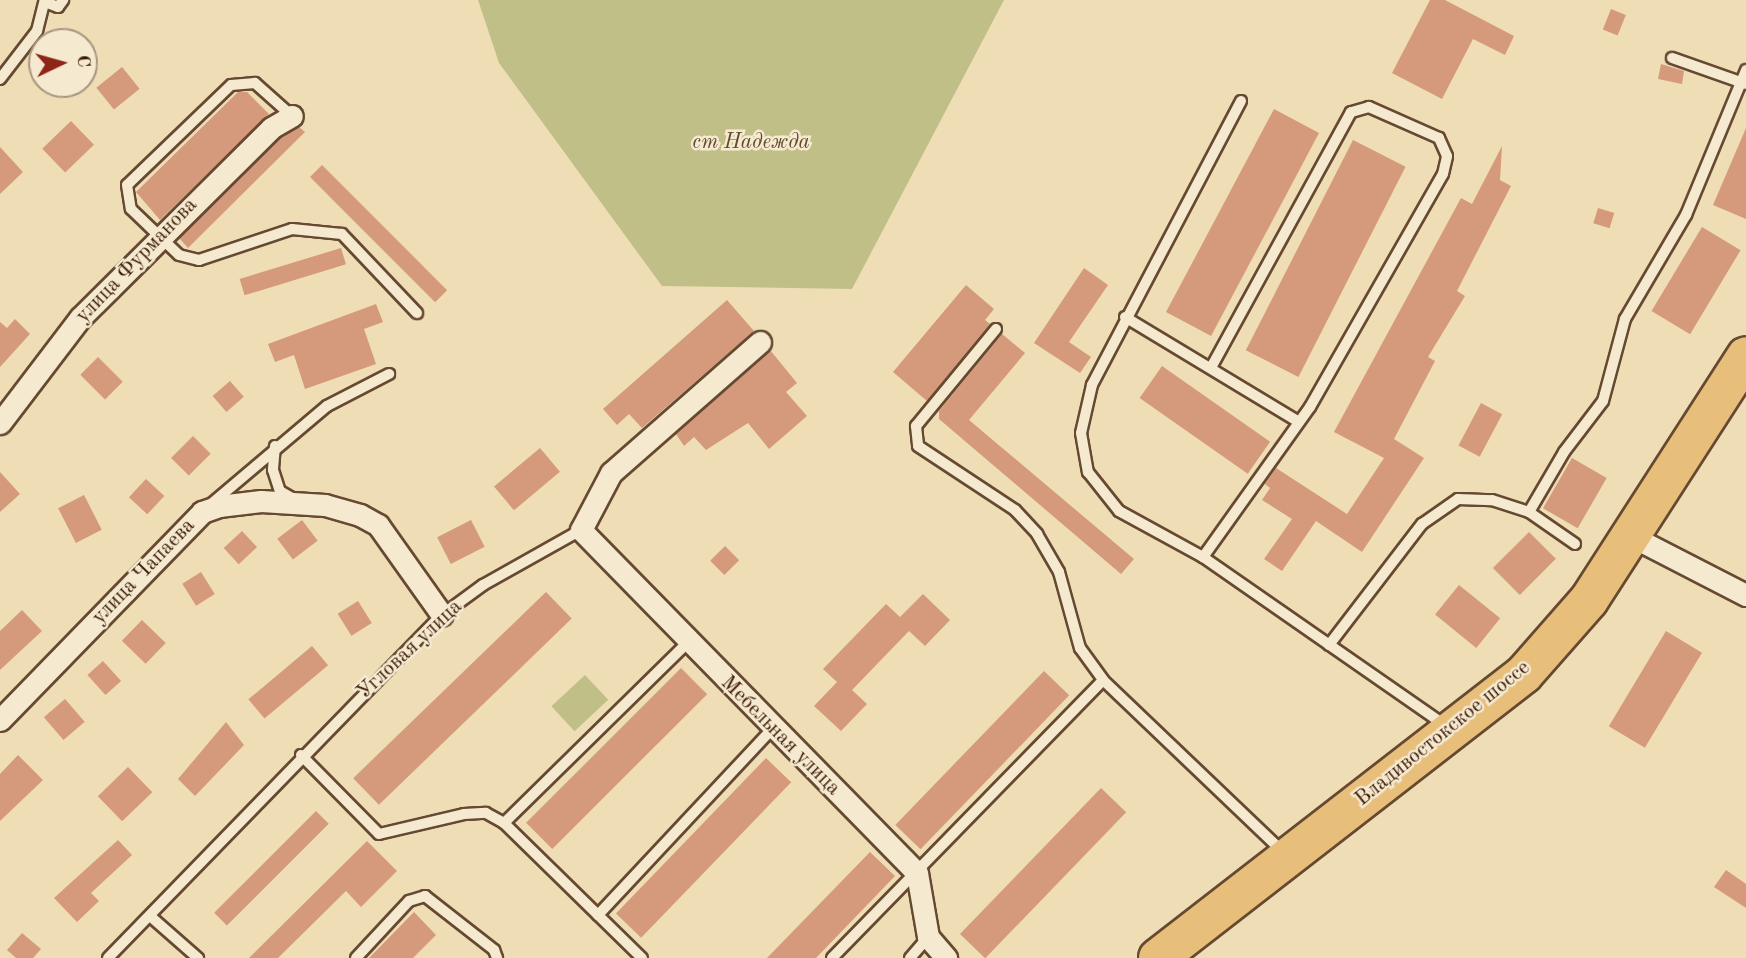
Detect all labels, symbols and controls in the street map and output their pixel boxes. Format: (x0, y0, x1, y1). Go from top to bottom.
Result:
north arrow (28, 28, 98, 98)
text: С (72, 54, 92, 68)
park label: ст Надежда (692, 130, 810, 156)
street label: улица Фурманова (71, 193, 203, 329)
street label: улица Чапаева (87, 514, 201, 630)
street label: Угловая улица (352, 595, 468, 705)
street label: Владивостокское шоссе (1351, 656, 1535, 812)
street label: Мебельная улица (715, 671, 845, 801)

